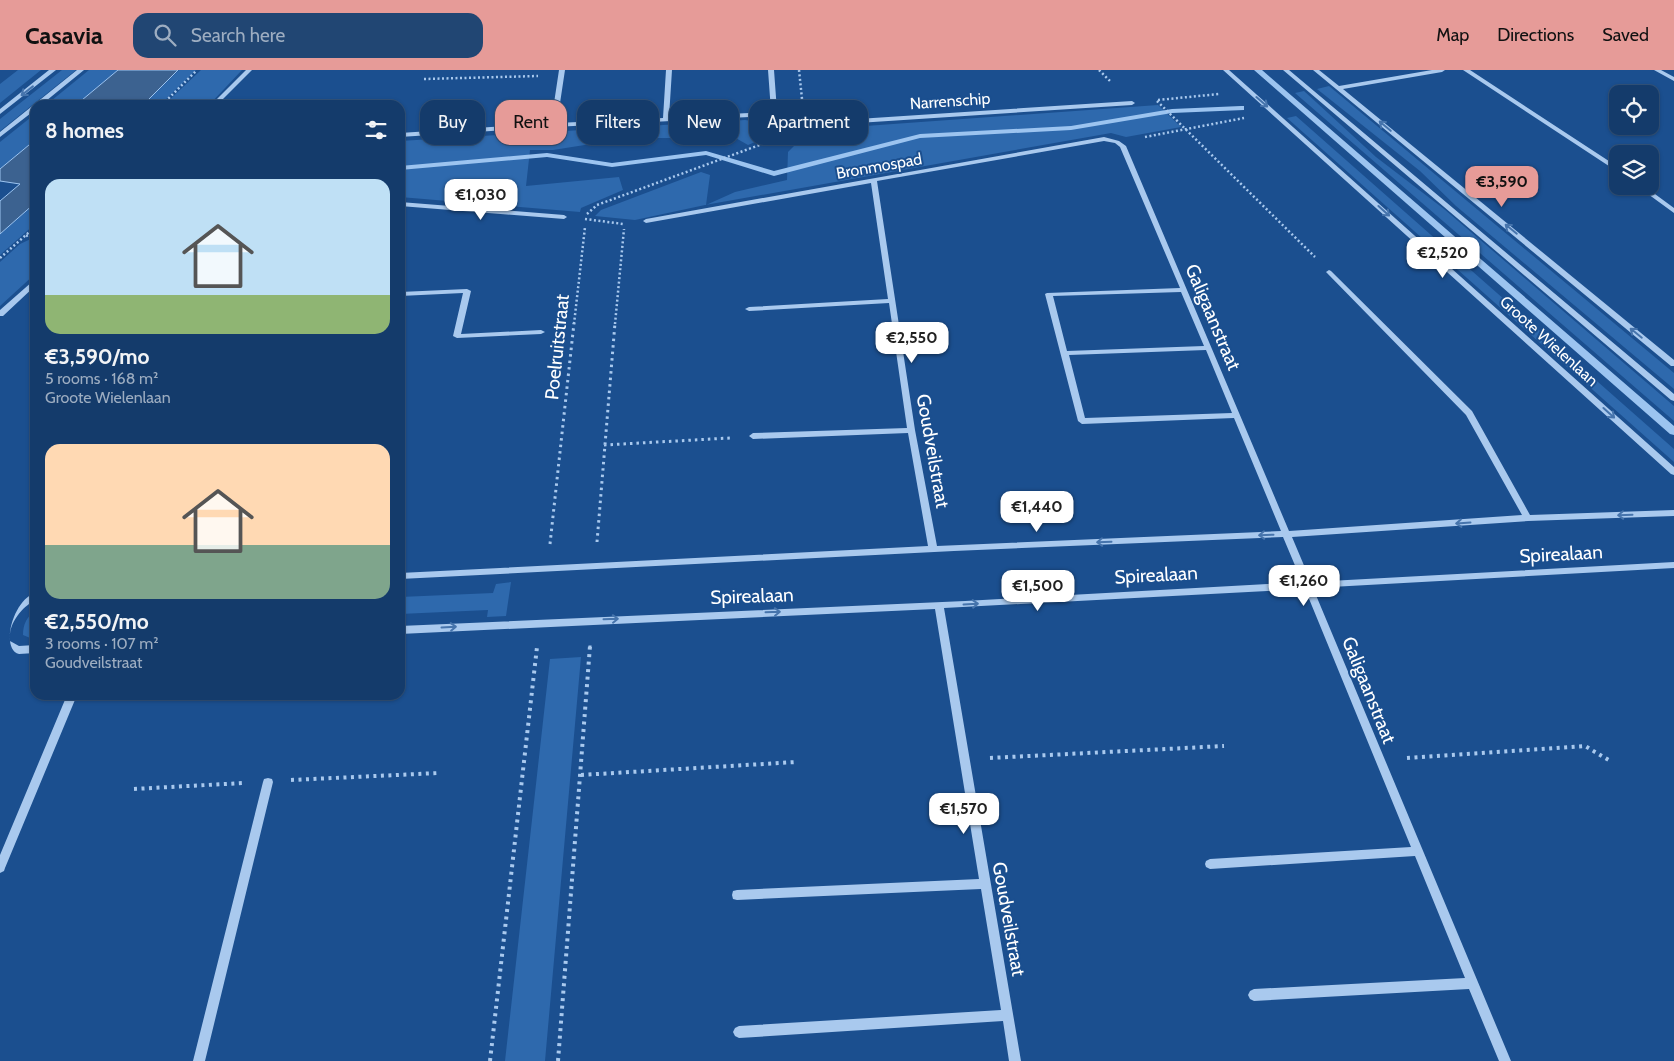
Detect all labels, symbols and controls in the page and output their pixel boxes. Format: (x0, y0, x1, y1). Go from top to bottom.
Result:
search box (133, 13, 483, 58)
text: Casavia (25, 21, 103, 50)
icon: search (151, 21, 179, 49)
text: Search here (191, 24, 285, 47)
text: Map (1436, 24, 1469, 46)
text: Directions (1497, 24, 1574, 46)
text: Saved (1602, 24, 1649, 46)
one-way arrow (20, 85, 33, 96)
map controls (1609, 85, 1659, 195)
button: locate (1609, 85, 1659, 135)
street label: Narrenschip (909, 89, 991, 113)
one-way arrow (1256, 97, 1269, 108)
chip: Buy (420, 100, 485, 145)
chip: Rent (495, 100, 567, 145)
chip: Filters (577, 100, 659, 145)
chip: New (669, 100, 739, 145)
chip: Apartment (749, 100, 868, 145)
icon: filters (362, 116, 390, 144)
text: 8 homes (45, 118, 124, 143)
one-way arrow (1379, 121, 1392, 132)
button: layers (1609, 145, 1659, 195)
street label: Bronmospad (835, 149, 923, 183)
pin: €3,590 (1461, 166, 1543, 208)
text: €3,590 (1476, 172, 1528, 191)
pin: €1,030 (440, 178, 522, 221)
text: €1,030 (456, 185, 506, 204)
one-way arrow (1377, 205, 1390, 217)
icon: home (173, 211, 263, 301)
one-way arrow (1504, 224, 1517, 235)
pin: €2,520 (1402, 236, 1484, 279)
text: €2,520 (1418, 243, 1468, 262)
street label: Galigaanstraat (1180, 260, 1246, 374)
street label: Poelruitstraat (540, 292, 574, 401)
street label: Groote Wielenlaan (1496, 292, 1602, 390)
pin: €2,550 (871, 322, 953, 364)
one-way arrow (1630, 327, 1643, 338)
text: €2,550 (887, 328, 937, 347)
text: €3,590/mo (45, 344, 150, 369)
text: 5 rooms · 168 m² (45, 369, 158, 388)
text: Groote Wielenlaan (45, 388, 171, 407)
street label: Goudveilstraat (912, 392, 954, 511)
one-way arrow (1602, 407, 1615, 419)
icon: home (173, 476, 263, 566)
pin: €1,440 (996, 490, 1078, 533)
text: €1,440 (1011, 497, 1063, 516)
one-way arrow (1618, 510, 1634, 520)
one-way arrow (1455, 518, 1471, 527)
one-way arrow (1258, 531, 1274, 540)
one-way arrow (1096, 537, 1112, 546)
street label: Spirealaan (1519, 540, 1603, 568)
street label: Spirealaan (1114, 561, 1198, 589)
pin: €1,260 (1263, 564, 1345, 607)
pin: €1,500 (997, 570, 1079, 612)
text: €1,260 (1280, 571, 1328, 590)
text: €1,500 (1012, 576, 1064, 595)
street label: Spirealaan (710, 583, 794, 609)
one-way arrow (962, 599, 978, 608)
one-way arrow (765, 608, 781, 617)
text: €2,550/mo (45, 609, 149, 634)
one-way arrow (603, 615, 619, 624)
one-way arrow (440, 623, 456, 632)
street label: Galigaanstraat (1337, 633, 1401, 747)
text: 3 rooms · 107 m² (45, 634, 159, 653)
text: Goudveilstraat (45, 653, 142, 672)
pin: €1,570 (923, 792, 1005, 835)
text: €1,570 (940, 799, 988, 818)
street label: Goudveilstraat (988, 860, 1030, 979)

